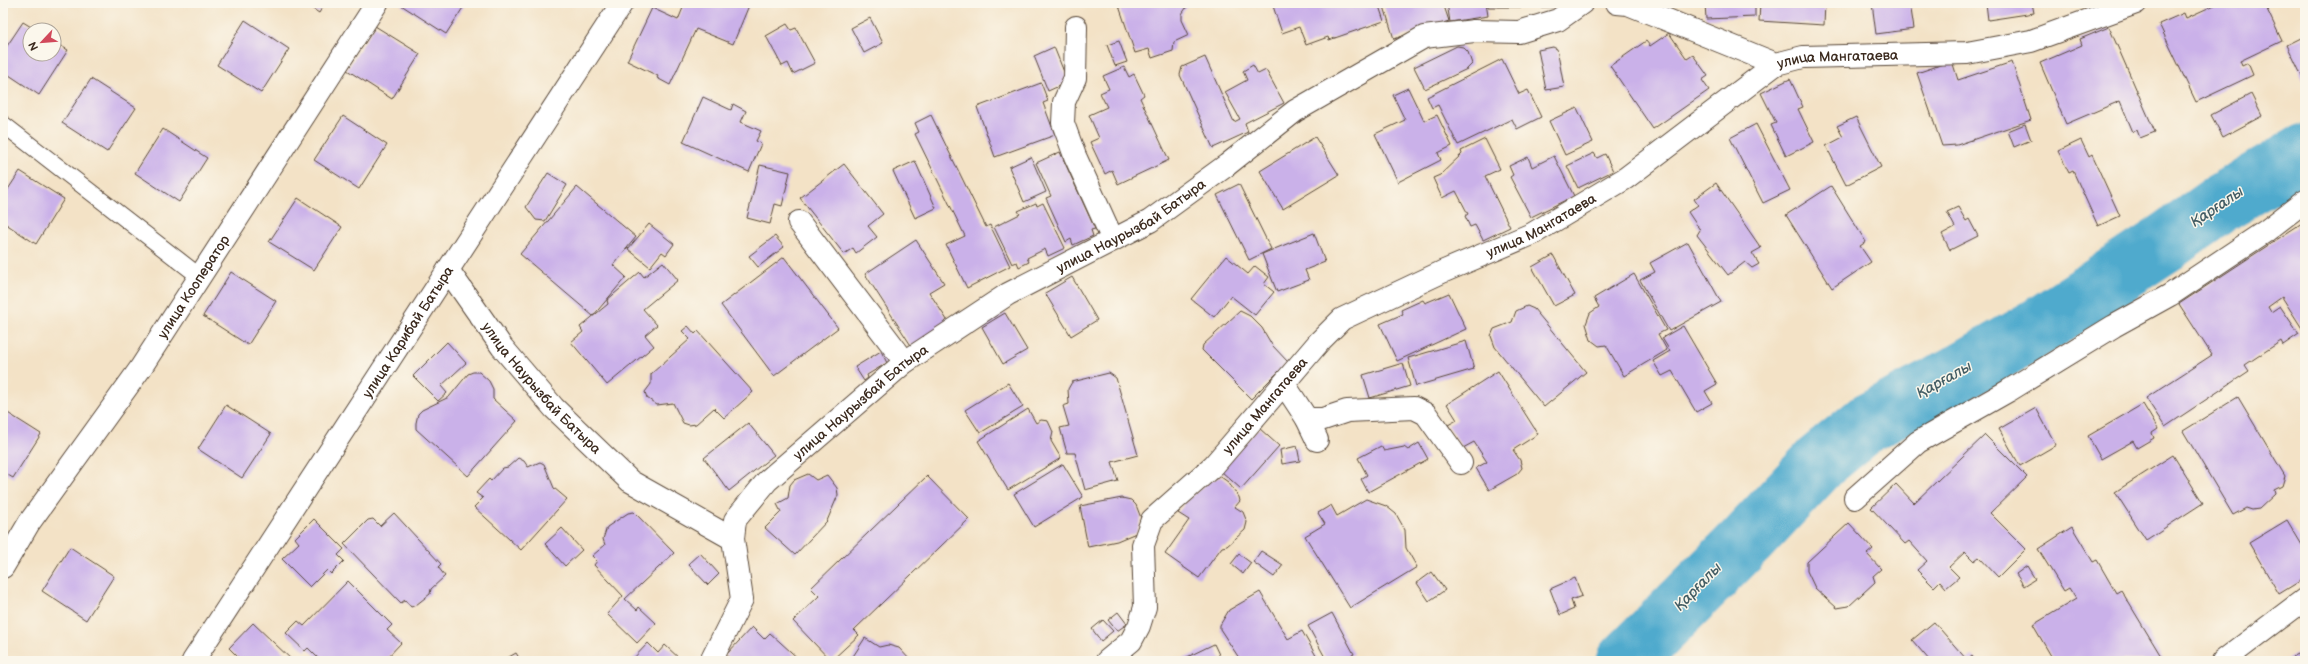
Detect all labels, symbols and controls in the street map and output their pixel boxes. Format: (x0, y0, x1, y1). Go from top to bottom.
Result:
north arrow (22, 22, 62, 62)
text: N (26, 40, 41, 53)
street label: улица Мангатаева (1775, 46, 1899, 72)
street label: улица Наурызбай Батыра (1053, 175, 1209, 276)
water label: Қарғалы (2187, 182, 2247, 232)
street label: улица Мангатаева (1484, 189, 1600, 261)
street label: улица Кооператор (154, 232, 233, 342)
street label: улица Карибай Батыра (358, 262, 457, 401)
street label: улица Наурызбай Батыра (479, 319, 605, 458)
street label: улица Наурызбай Батыра (789, 340, 932, 463)
street label: улица Мангатаева (1219, 353, 1311, 457)
water label: Қарғалы (1913, 357, 1975, 403)
water label: Қарғалы (1670, 559, 1726, 615)

